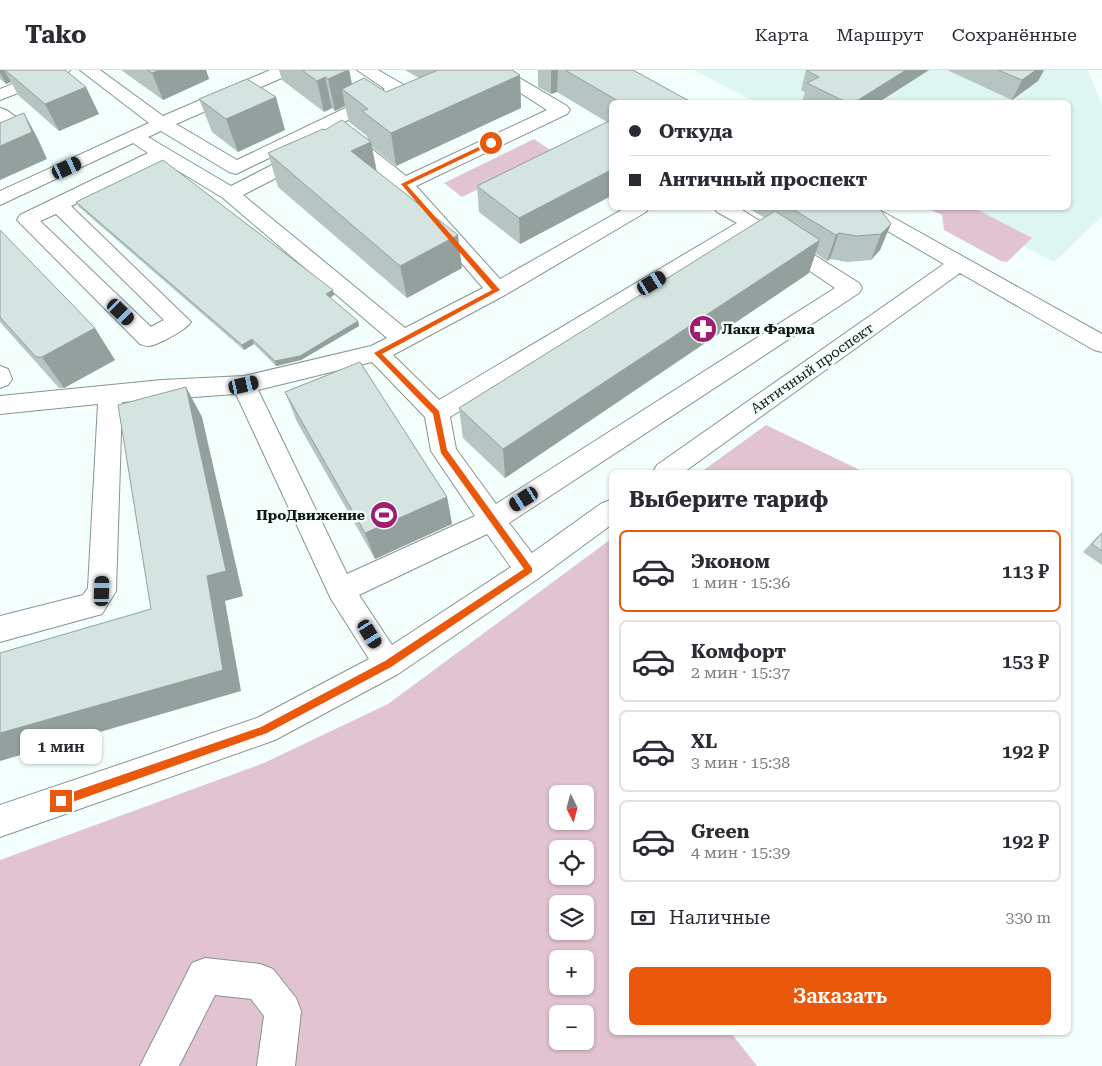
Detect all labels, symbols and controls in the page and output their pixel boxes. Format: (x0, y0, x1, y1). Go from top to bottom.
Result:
text: Tako (25, 21, 87, 49)
text: Карта (755, 24, 809, 45)
text: Маршрут (837, 24, 924, 45)
text: Сохранённые (952, 24, 1077, 45)
text: Откуда (659, 120, 733, 143)
route start (480, 132, 502, 154)
car (50, 155, 83, 181)
text: Античный проспект (659, 168, 867, 191)
car (635, 269, 668, 297)
car (104, 296, 137, 328)
pharmacy icon: Лаки Фарма (688, 314, 718, 344)
street label: Античный проспект (748, 320, 876, 416)
place label: Лаки Фарма (722, 321, 815, 337)
car (227, 374, 260, 396)
car (507, 485, 540, 513)
text: Выберите тариф (629, 487, 828, 512)
sports icon: ПроДвижение (369, 500, 399, 530)
place label: ПроДвижение (256, 507, 365, 523)
icon: car (631, 549, 676, 594)
text: Эконом (691, 550, 770, 573)
text: 113 ₽ (1002, 560, 1049, 583)
text: 1 мин · 15:36 (691, 573, 790, 592)
car (93, 576, 110, 606)
car (355, 617, 384, 651)
icon: car (631, 639, 676, 684)
text: Комфорт (691, 640, 786, 663)
text: 153 ₽ (1002, 650, 1049, 673)
text: 2 мин · 15:37 (691, 663, 790, 682)
callout: 1 мин (20, 728, 102, 764)
icon: car (631, 729, 676, 774)
text: XL (691, 730, 717, 753)
text: 1 мин (37, 737, 85, 756)
text: 192 ₽ (1002, 740, 1049, 763)
text: 3 мин · 15:38 (691, 753, 790, 772)
north arrow (549, 785, 594, 830)
map controls (549, 785, 594, 1050)
route end (50, 790, 72, 812)
icon: car (631, 819, 676, 864)
text: Green (691, 820, 749, 843)
text: 192 ₽ (1002, 830, 1049, 853)
button: locate (549, 840, 594, 885)
text: 4 мин · 15:39 (691, 843, 790, 862)
button: layers (549, 895, 594, 940)
icon: cash (629, 904, 657, 932)
text: Наличные (669, 906, 770, 929)
text: 330 m (1005, 908, 1051, 927)
button: + (549, 950, 594, 995)
button: Заказать (629, 967, 1051, 1025)
button: − (549, 1005, 594, 1050)

